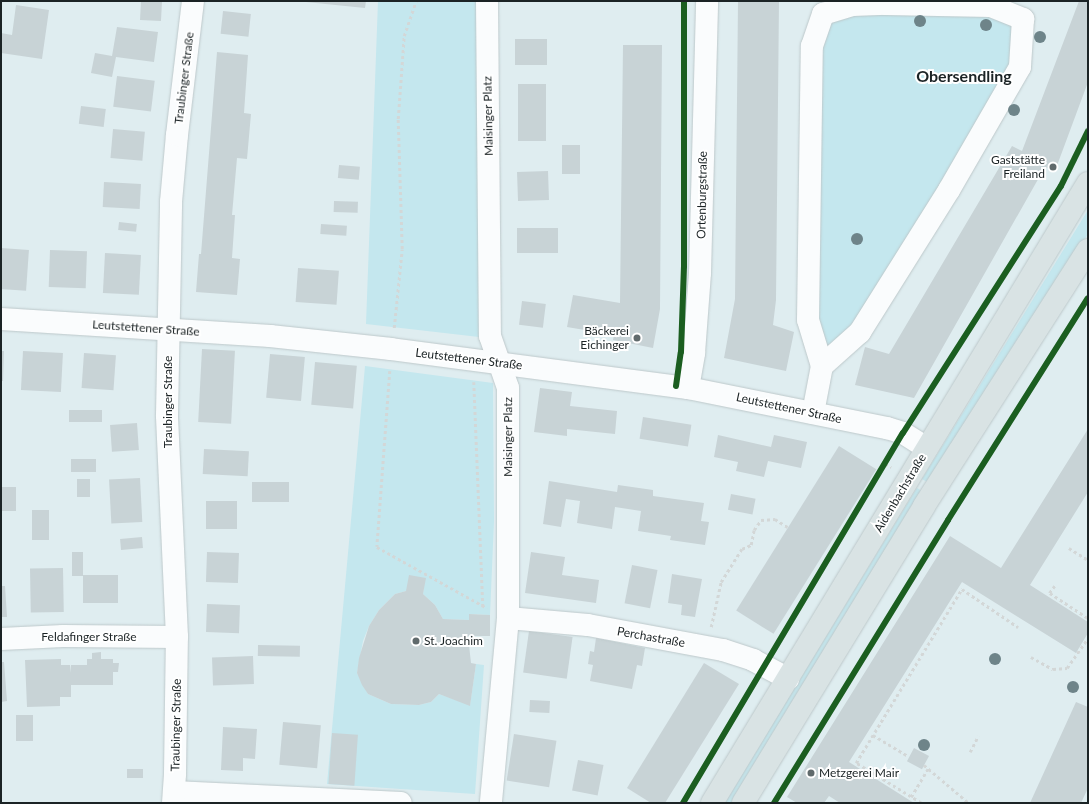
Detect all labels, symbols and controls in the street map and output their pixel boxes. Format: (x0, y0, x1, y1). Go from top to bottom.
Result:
street label: Traubinger Straße (171, 31, 197, 125)
district label: Obersendling (916, 66, 1012, 86)
street label: Maisinger Platz (480, 76, 496, 156)
street label: Ortenburgstraße (694, 151, 710, 239)
place label: Gaststätte Freiland (991, 153, 1045, 181)
marker: Gaststätte Freiland (1048, 162, 1058, 172)
street label: Leutstettener Straße (92, 317, 200, 339)
place label: Bäckerei Eichinger (580, 324, 629, 352)
marker: Bäckerei Eichinger (632, 333, 642, 343)
street label: Leutstettener Straße (415, 345, 523, 373)
street label: Traubinger Straße (161, 356, 175, 448)
street label: Leutstettener Straße (735, 390, 843, 426)
street label: Maisinger Platz (501, 397, 515, 477)
street label: Aidenbachstraße (871, 451, 929, 535)
street label: Perchastraße (616, 624, 686, 650)
street label: Feldafinger Straße (41, 630, 137, 644)
place label: St. Joachim (424, 634, 483, 648)
marker: St. Joachim (411, 636, 421, 646)
street label: Traubinger Straße (168, 678, 184, 772)
place label: Metzgerei Mair (819, 766, 899, 780)
marker: Metzgerei Mair (806, 768, 816, 778)

